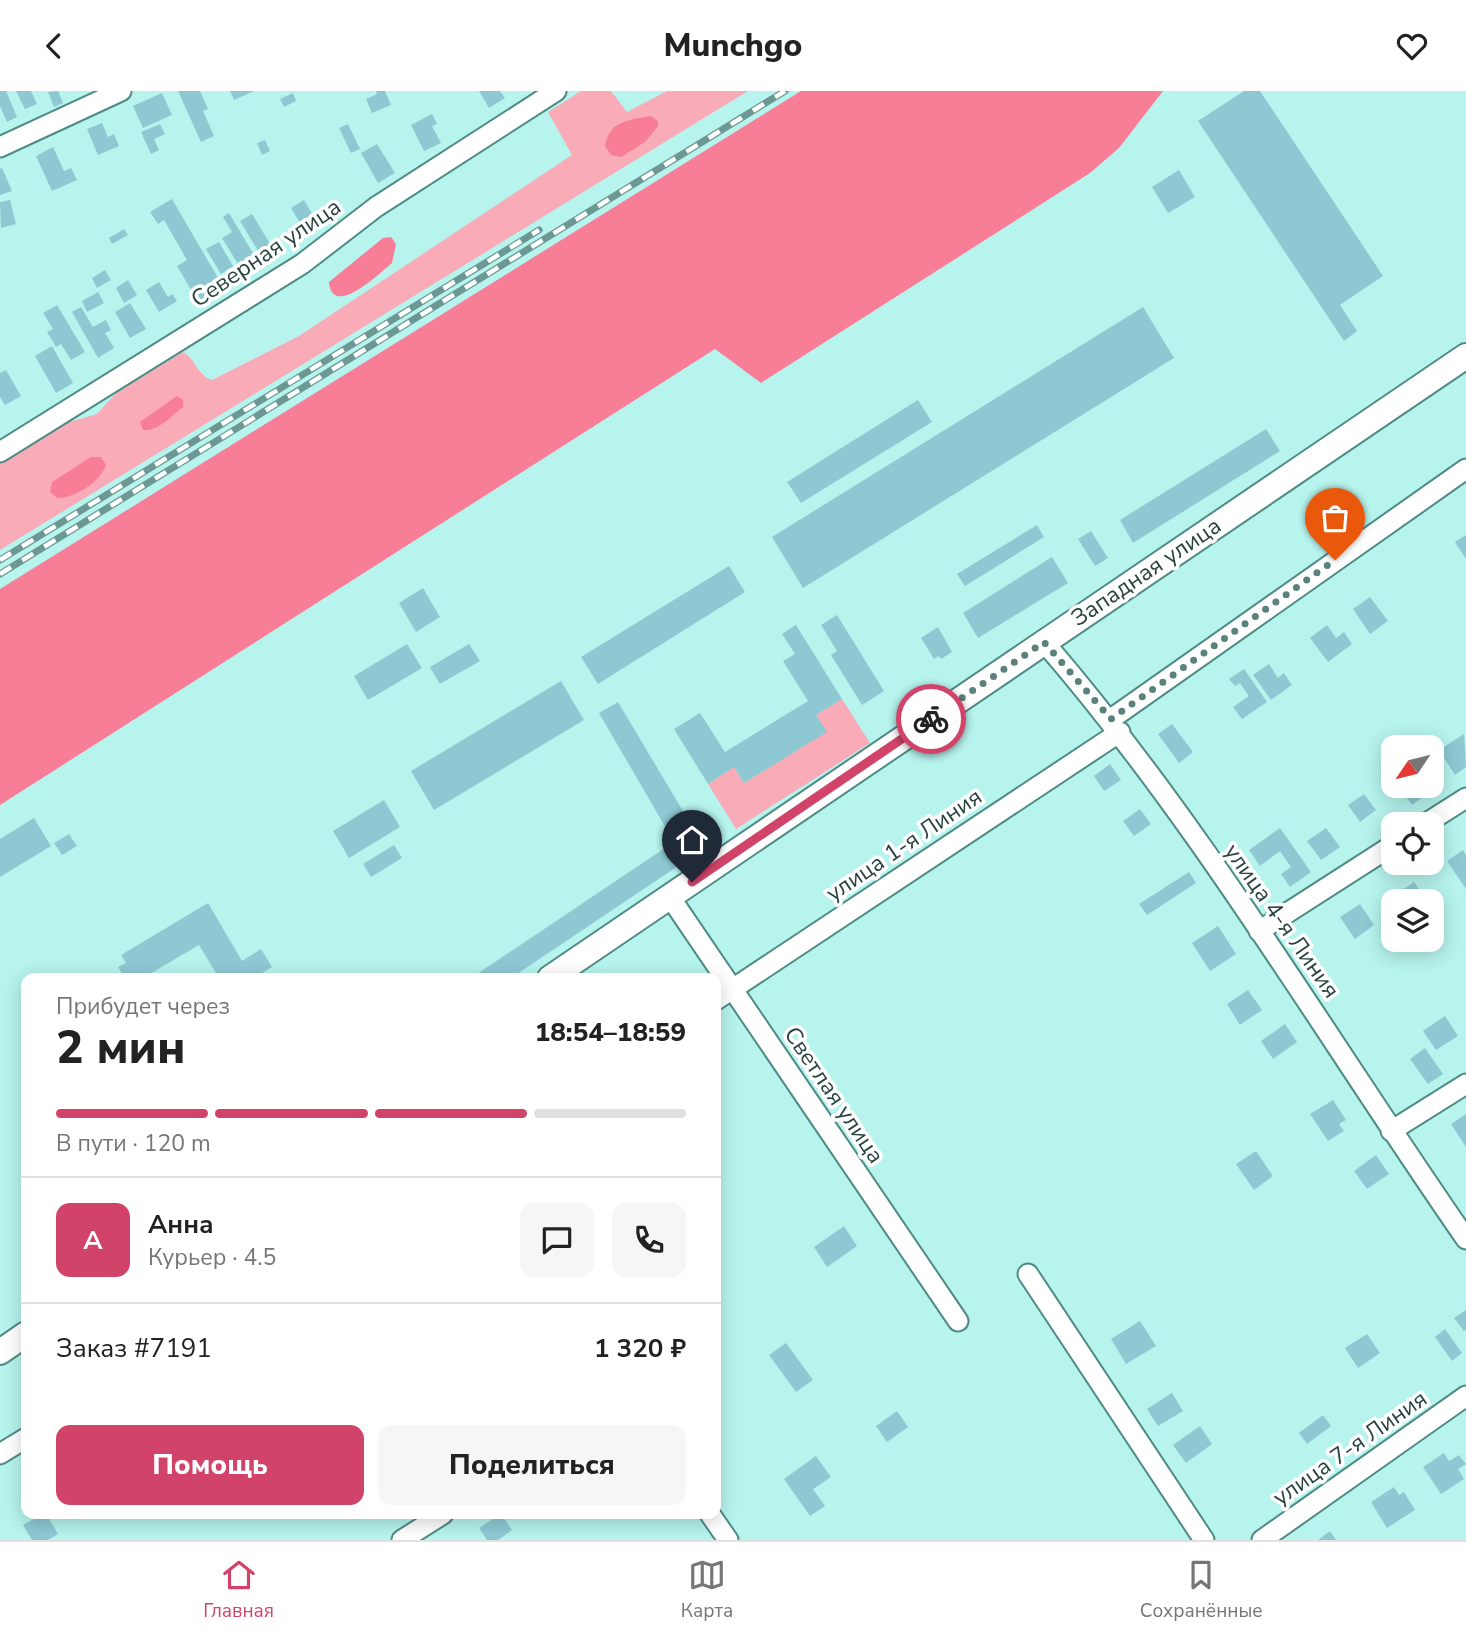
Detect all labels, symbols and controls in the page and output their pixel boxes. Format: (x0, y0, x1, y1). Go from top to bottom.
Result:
text: Munchgo (664, 24, 802, 67)
icon: back (35, 27, 73, 65)
icon: heart (1393, 27, 1431, 65)
street label: Северная улица (185, 191, 347, 315)
pin (1305, 488, 1365, 560)
icon: bag (1316, 499, 1354, 537)
street label: Западная улица (1065, 510, 1227, 634)
courier (896, 684, 966, 754)
icon: bike (912, 700, 950, 738)
north arrow (1381, 735, 1444, 798)
map controls (1381, 735, 1444, 952)
street label: улица 1-я Линия (820, 781, 988, 909)
pin (662, 810, 722, 882)
button: locate (1381, 812, 1444, 875)
icon: home (673, 821, 711, 859)
street label: улица 4-я Линия (1217, 838, 1347, 1004)
button: layers (1381, 889, 1444, 952)
text: Прибудет через (56, 991, 230, 1022)
text: 18:54–18:59 (535, 1015, 686, 1050)
text: 2 мин (56, 1016, 185, 1079)
street label: Светлая улица (777, 1021, 891, 1169)
text: В пути · 120 m (56, 1128, 211, 1159)
button: chat (520, 1203, 594, 1277)
button: phone (612, 1203, 686, 1277)
text: Анна (148, 1207, 214, 1242)
text: А (83, 1223, 103, 1258)
text: Курьер · 4.5 (148, 1242, 276, 1273)
text: Заказ #7191 (56, 1331, 212, 1366)
text: 1 320 ₽ (594, 1331, 686, 1366)
street label: улица 7-я Линия (1267, 1383, 1433, 1513)
button: Помощь (56, 1425, 364, 1505)
button: Поделиться (378, 1425, 686, 1505)
tab: Главная (203, 1556, 274, 1624)
tab: Карта (681, 1556, 733, 1624)
tab: Сохранённые (1140, 1556, 1263, 1624)

